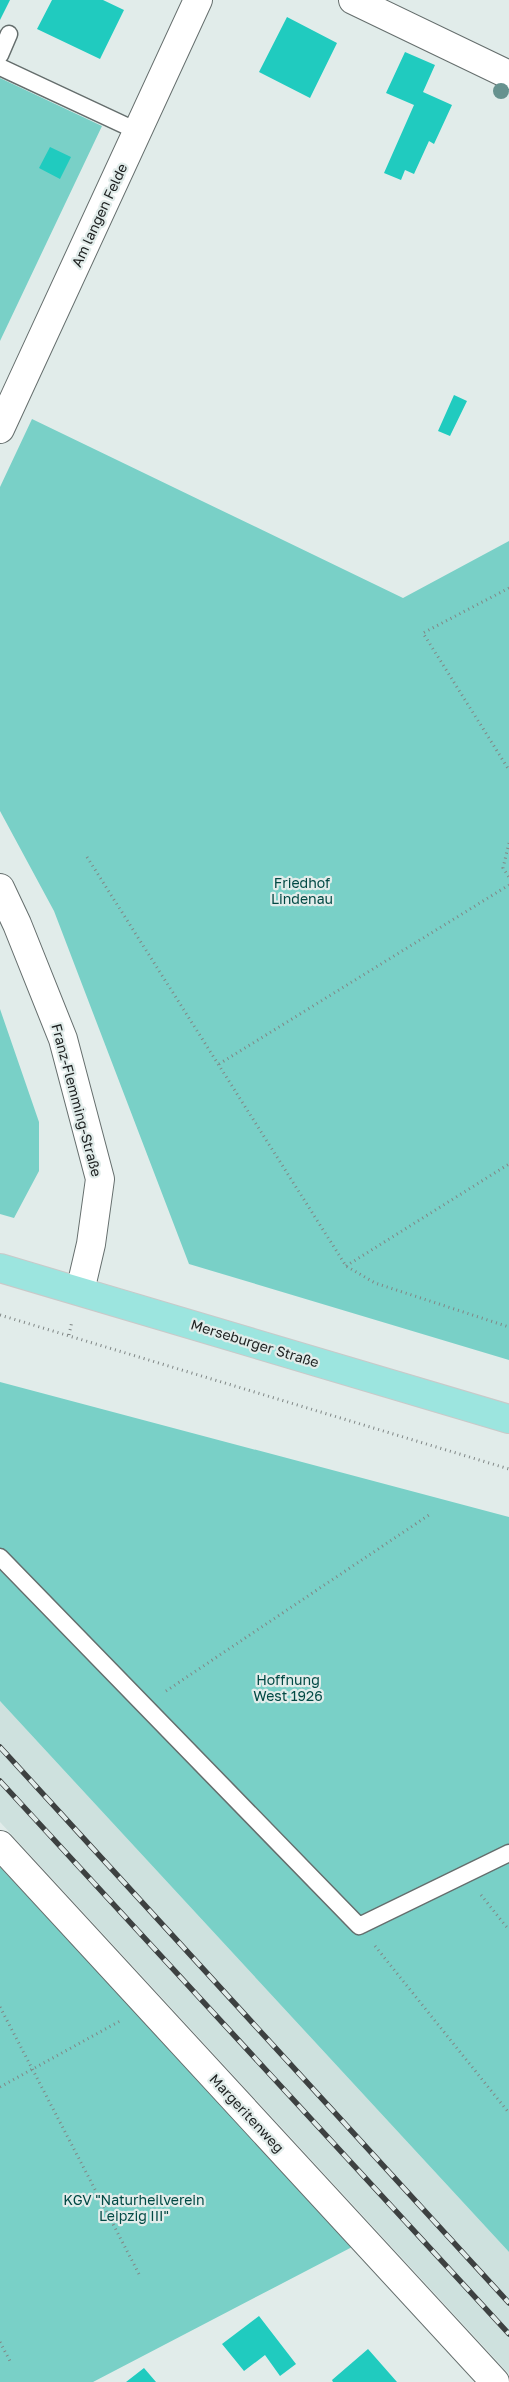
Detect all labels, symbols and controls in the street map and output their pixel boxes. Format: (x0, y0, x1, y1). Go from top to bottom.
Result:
street label: Am langen Felde (68, 160, 130, 270)
park label: Friedhof Lindenau (271, 874, 333, 907)
street label: Franz-Flemming-Straße (48, 1022, 106, 1178)
street label: Merseburger Straße (189, 1315, 321, 1371)
park label: Hoffnung West 1926 (253, 1671, 323, 1704)
street label: Margeritenweg (206, 2070, 288, 2156)
park label: KGV "Naturheilverein Leipzig III" (63, 2191, 205, 2224)

